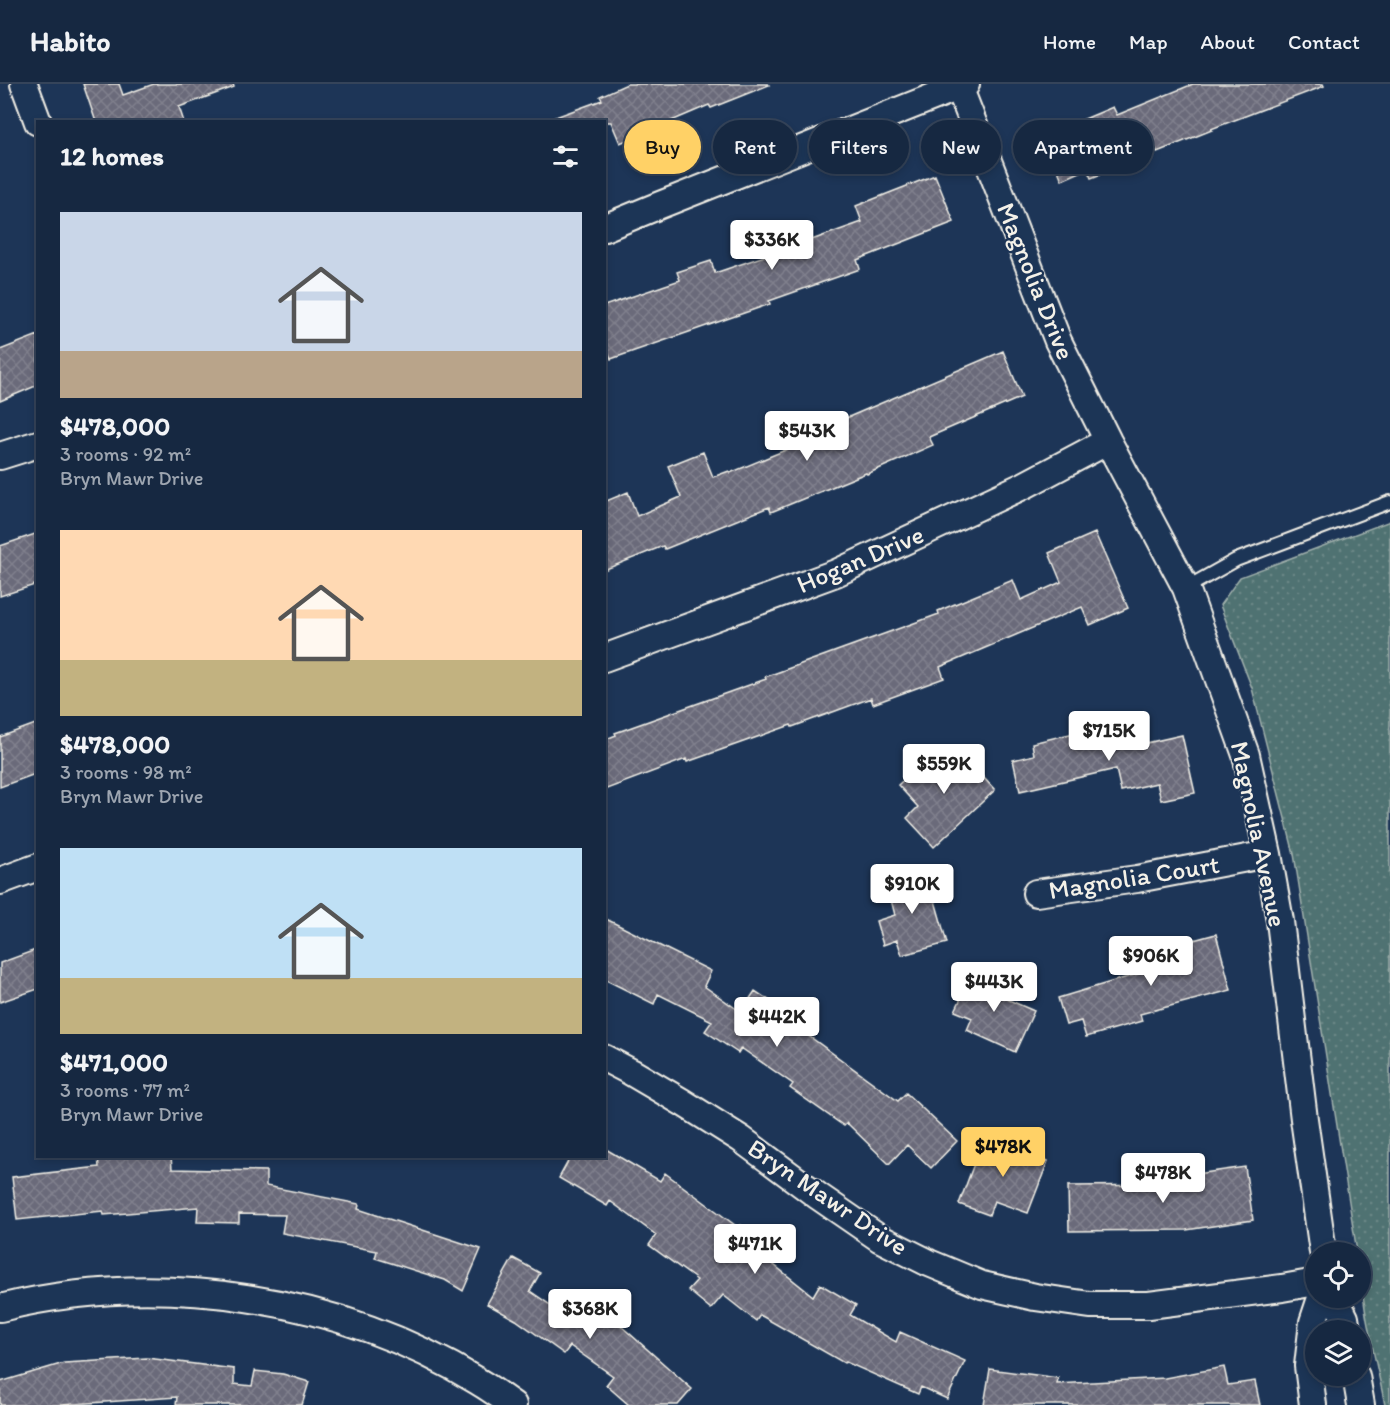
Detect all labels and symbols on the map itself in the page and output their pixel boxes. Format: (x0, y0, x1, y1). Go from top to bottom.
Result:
street label: Magnolia Drive (990, 198, 1082, 364)
pin: $336K (730, 220, 814, 271)
pin: $543K (765, 411, 849, 462)
street label: Hogan Drive (792, 518, 928, 600)
pin: $715K (1067, 711, 1151, 762)
street label: Magnolia Avenue (1224, 738, 1294, 930)
pin: $559K (902, 744, 986, 795)
street label: Magnolia Court (1046, 848, 1222, 906)
pin: $910K (870, 864, 954, 915)
pin: $906K (1109, 936, 1193, 987)
pin: $443K (952, 962, 1036, 1013)
pin: $442K (735, 997, 819, 1048)
pin: $478K (961, 1127, 1045, 1178)
street label: Bryn Mawr Drive (742, 1132, 914, 1262)
pin: $478K (1121, 1153, 1205, 1204)
pin: $471K (713, 1224, 797, 1275)
pin: $368K (548, 1289, 632, 1340)

